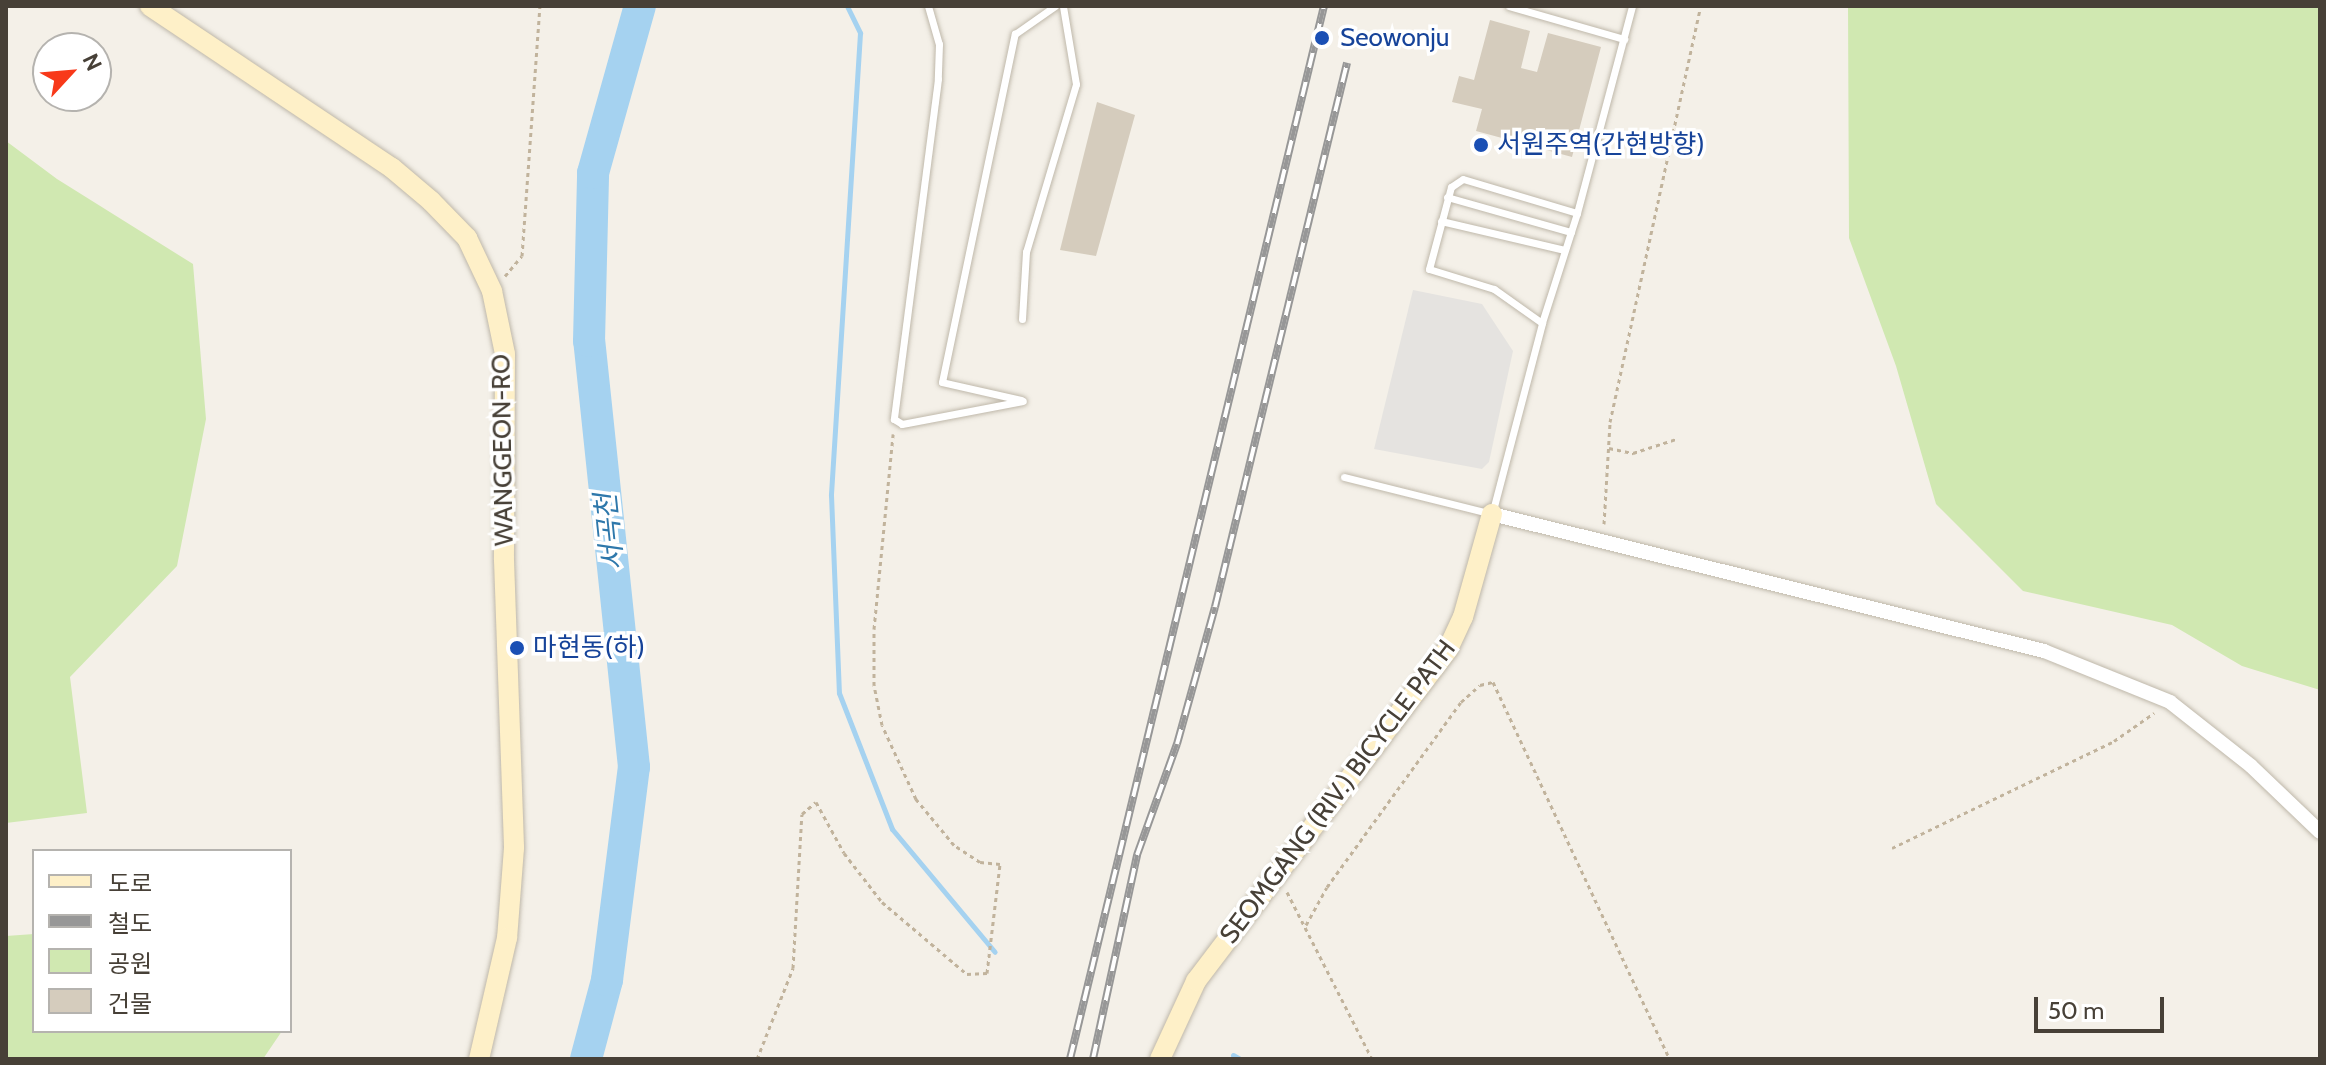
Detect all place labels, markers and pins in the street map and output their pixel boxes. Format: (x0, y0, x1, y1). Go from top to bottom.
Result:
place label: Seowonju (1340, 22, 1449, 54)
marker: Seowonju (1311, 27, 1333, 49)
place label: 서원주역(간현방향) (1497, 129, 1705, 161)
marker: 서원주역(간현방향) (1472, 136, 1490, 154)
place label: 마현동(하) (533, 632, 645, 664)
marker: 마현동(하) (508, 639, 526, 657)

